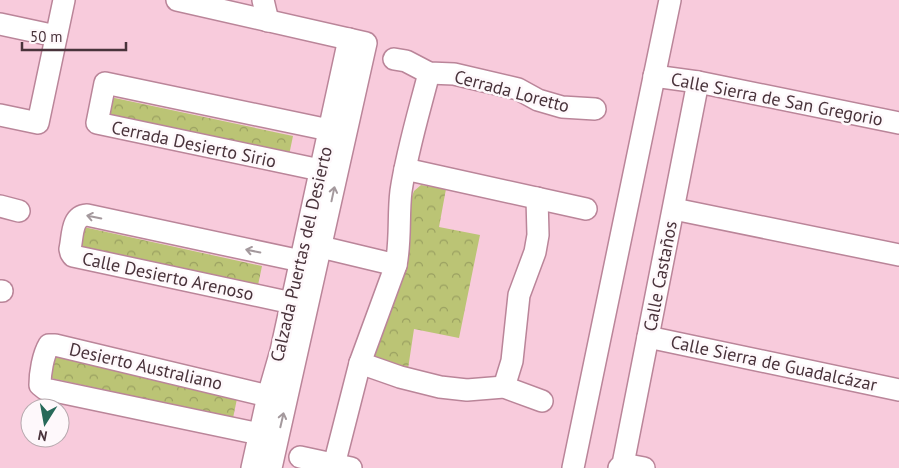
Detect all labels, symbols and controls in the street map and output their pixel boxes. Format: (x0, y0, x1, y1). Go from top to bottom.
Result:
scale bar (22, 20, 126, 52)
text: 50 m (30, 27, 63, 46)
street label: Cerrada Loretto (452, 65, 572, 117)
street label: Calle Sierra de San Gregorio (669, 67, 885, 131)
street label: Cerrada Desierto Sirio (110, 115, 278, 173)
street label: Calzada Puertas del Desierto (265, 144, 337, 364)
one-way arrow (329, 186, 338, 202)
one-way arrow (86, 211, 102, 221)
street label: Calle Castaños (638, 219, 682, 333)
one-way arrow (245, 246, 261, 255)
street label: Calle Desierto Arenoso (80, 247, 256, 305)
street label: Calle Sierra de Guadalcázar (669, 330, 879, 396)
street label: Desierto Australiano (67, 337, 225, 395)
north arrow (20, 398, 70, 448)
one-way arrow (278, 413, 287, 429)
text: N (36, 426, 49, 445)

